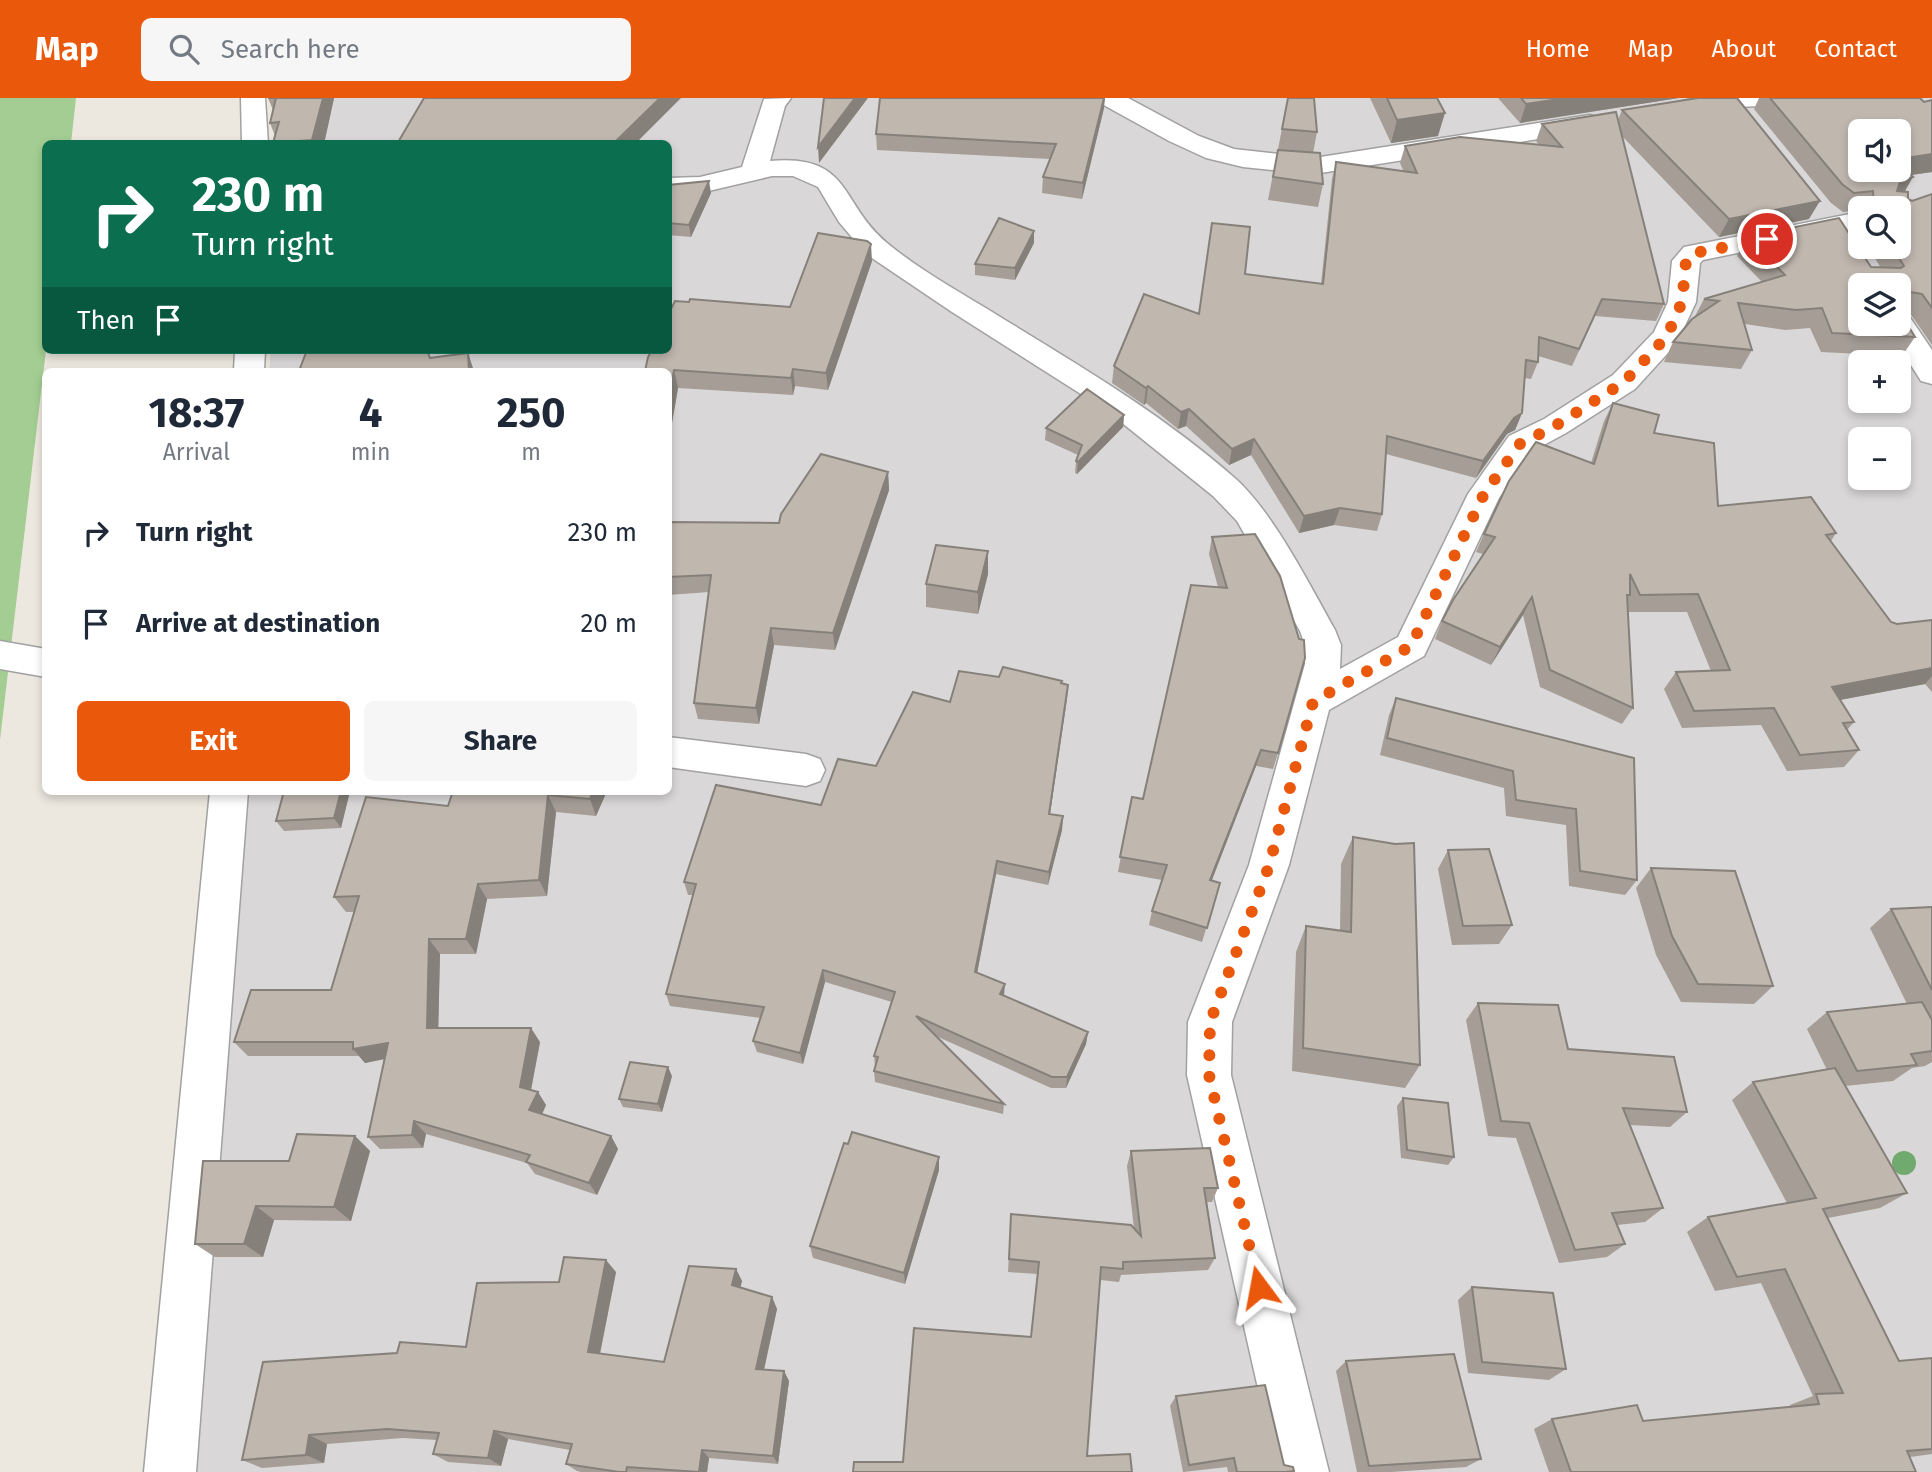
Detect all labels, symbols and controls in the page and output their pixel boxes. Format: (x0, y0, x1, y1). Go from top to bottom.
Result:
search box (141, 18, 631, 81)
text: Map (35, 29, 99, 69)
icon: search (165, 30, 203, 68)
text: Search here (221, 34, 360, 65)
text: Home (1526, 35, 1590, 63)
text: Map (1628, 35, 1674, 63)
text: About (1712, 35, 1776, 63)
text: Contact (1814, 35, 1897, 63)
map controls (1848, 119, 1911, 490)
button: sound (1848, 119, 1911, 182)
text: 230 m (192, 165, 324, 224)
icon: right (77, 168, 168, 259)
button: search (1848, 196, 1911, 259)
pin (1737, 209, 1797, 269)
icon: arrive (1748, 220, 1786, 258)
text: Turn right (192, 225, 334, 263)
button: layers (1848, 273, 1911, 336)
icon: arrive (149, 301, 187, 339)
text: Then (77, 305, 135, 336)
button: + (1848, 350, 1911, 413)
text: 18:37 (148, 388, 244, 438)
text: 4 (359, 388, 382, 438)
text: 250 (497, 388, 566, 438)
button: − (1848, 427, 1911, 490)
text: Arrival (163, 438, 230, 466)
text: min (351, 438, 390, 466)
text: m (521, 438, 541, 466)
icon: right (77, 514, 115, 552)
text: Turn right (136, 517, 253, 548)
text: 230 m (568, 517, 637, 548)
icon: arrive (77, 605, 115, 643)
text: Arrive at destination (136, 608, 380, 639)
text: 20 m (580, 608, 637, 639)
button: Exit (77, 701, 350, 781)
button: Share (364, 701, 637, 781)
position arrow (1222, 1250, 1296, 1324)

